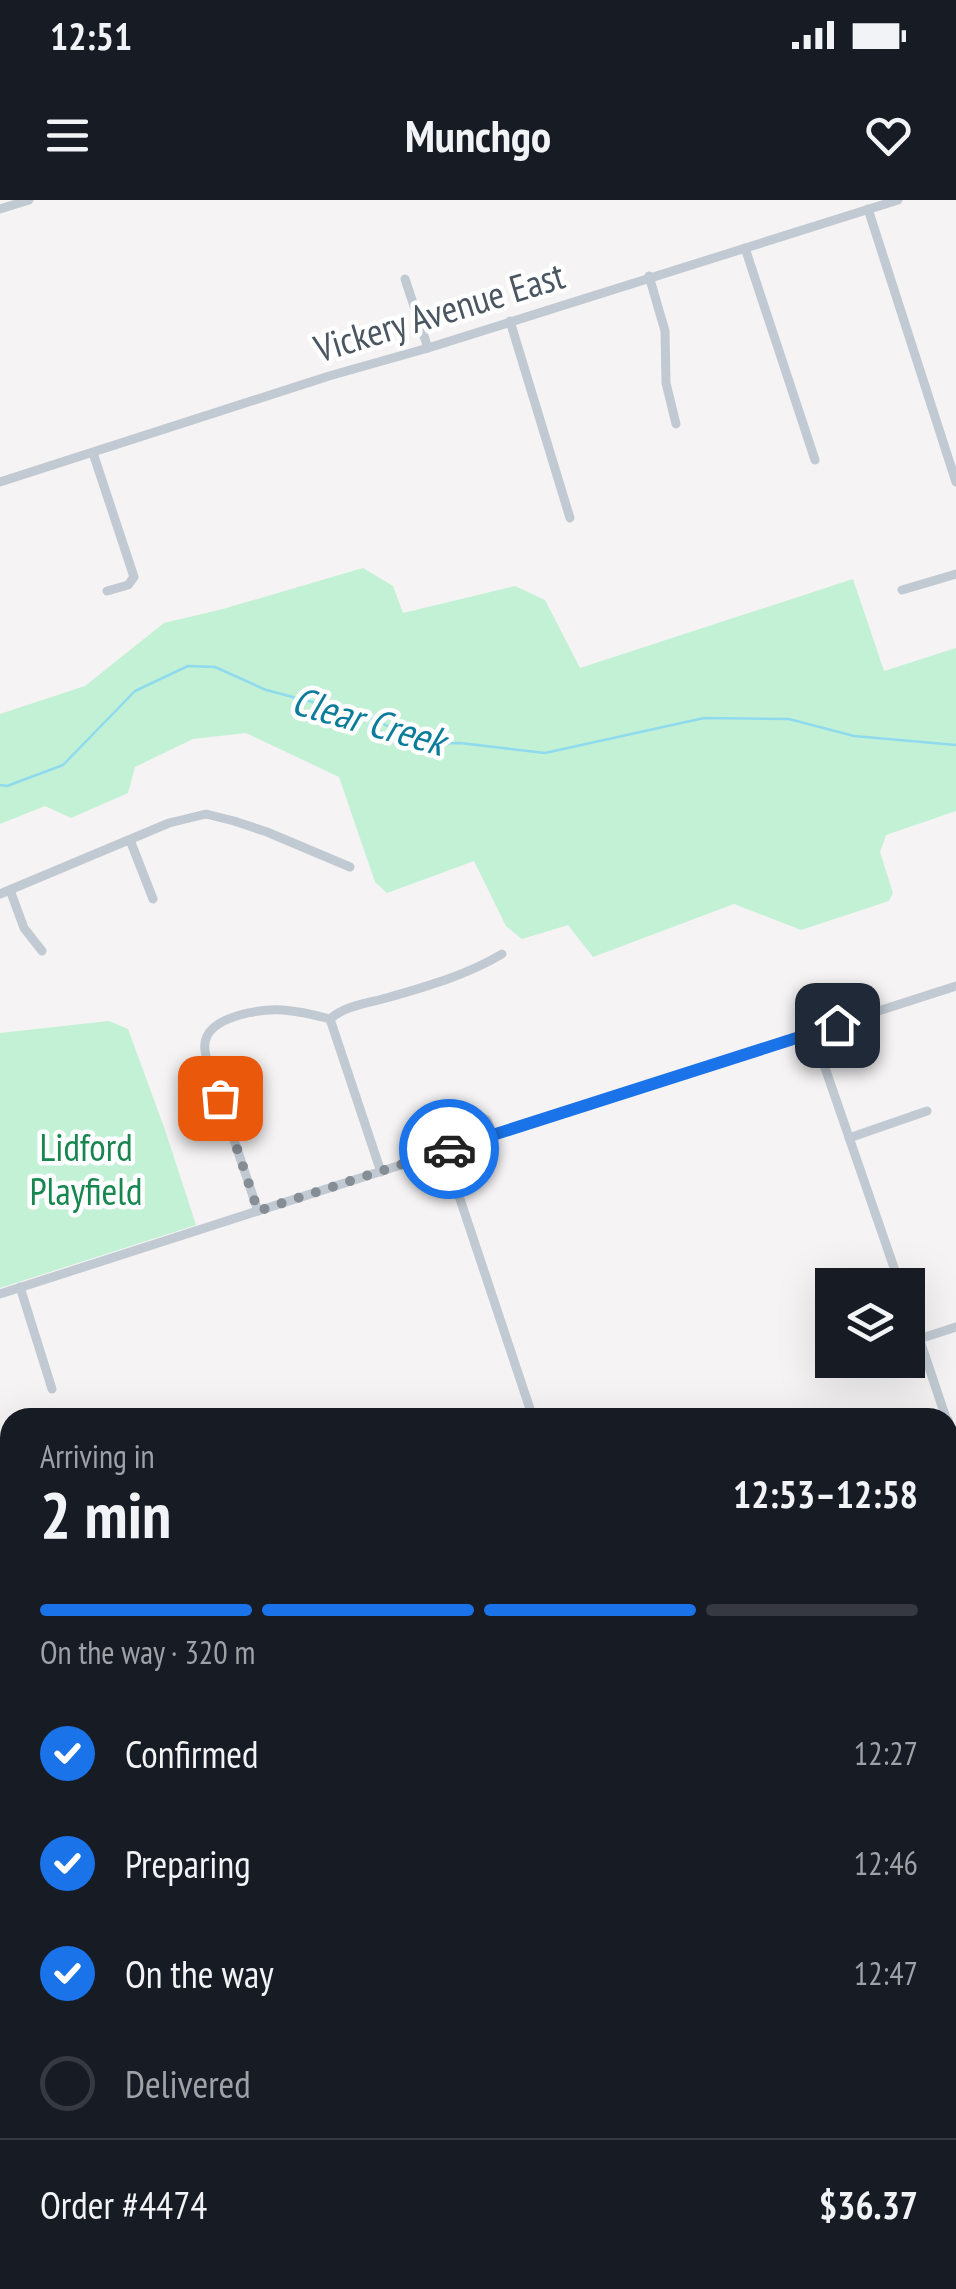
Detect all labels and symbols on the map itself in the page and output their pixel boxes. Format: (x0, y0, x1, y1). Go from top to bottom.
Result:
street label: Vickery Avenue East (307, 250, 571, 373)
water label: Clear Creek (287, 673, 456, 768)
pin (795, 983, 880, 1068)
pin (178, 1056, 263, 1141)
courier (399, 1099, 499, 1199)
park label: Lidford Playfield (29, 1122, 143, 1215)

